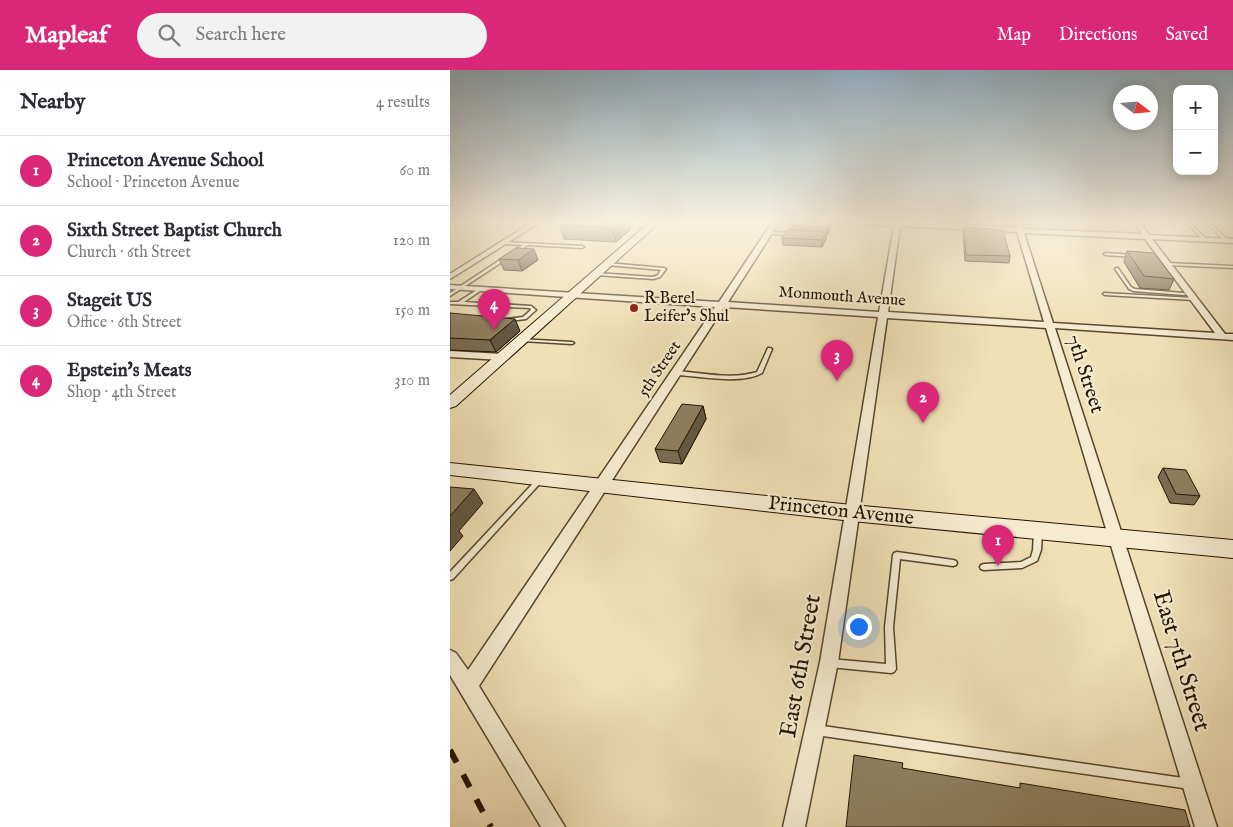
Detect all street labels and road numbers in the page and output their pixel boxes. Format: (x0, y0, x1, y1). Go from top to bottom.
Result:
street label: Monmouth Avenue (778, 283, 906, 311)
street label: 7th Street (1061, 332, 1109, 416)
street label: 5th Street (634, 337, 686, 401)
street label: Princeton Avenue (767, 491, 915, 531)
street label: East 7th Street (1145, 587, 1217, 735)
street label: East 6th Street (773, 592, 829, 740)

